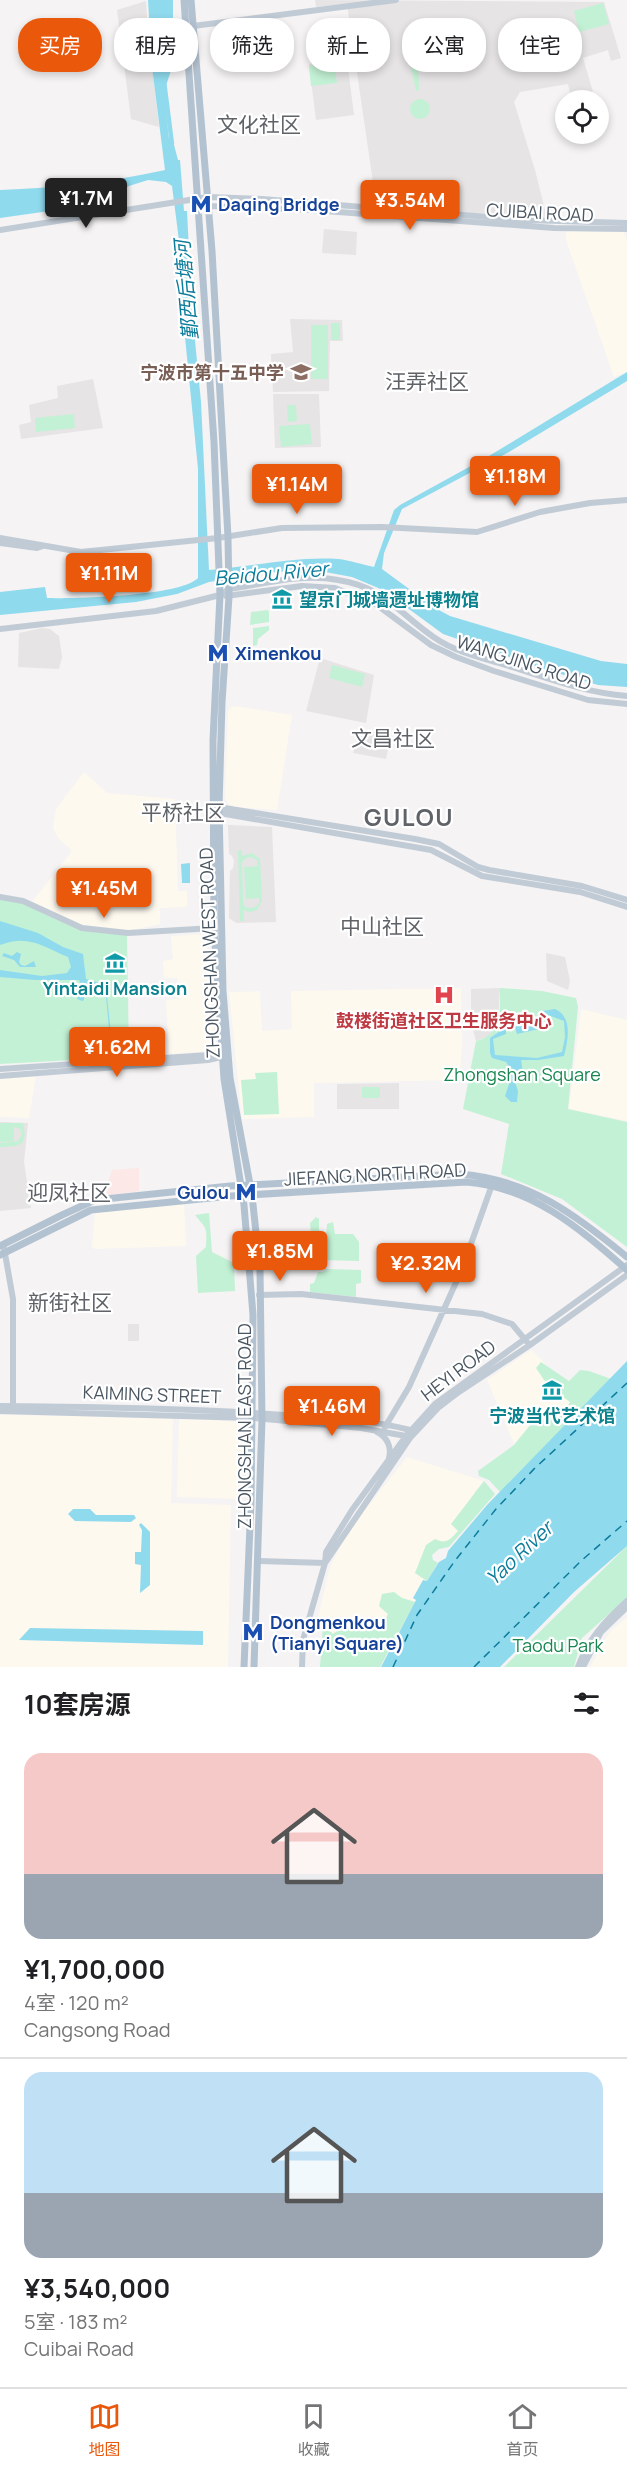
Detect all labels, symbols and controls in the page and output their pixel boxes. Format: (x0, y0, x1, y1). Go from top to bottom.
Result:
chip: 买房 (18, 18, 102, 72)
chip: 租房 (114, 18, 198, 72)
chip: 筛选 (210, 18, 294, 72)
chip: 新上 (306, 18, 390, 72)
chip: 公寓 (402, 18, 486, 72)
chip: 住宅 (498, 18, 582, 72)
map controls (555, 90, 609, 144)
button: locate (555, 90, 609, 144)
district label: 文化社区 (217, 110, 301, 138)
pin: ¥1.7M (44, 178, 128, 229)
pin: ¥3.54M (361, 180, 459, 231)
text: ¥1.7M (59, 184, 113, 211)
text: ¥3.54M (375, 186, 445, 213)
metro station icon: Daqing Bridge (189, 192, 213, 216)
place label: Daqing Bridge (218, 192, 340, 216)
street label: CUIBAI ROAD (486, 197, 594, 227)
water label: 鄞西后塘河 (168, 235, 204, 341)
place label: 宁波市第十五中学 (140, 360, 284, 384)
school or university icon: 宁波市第十五中学 (289, 360, 313, 384)
district label: 汪弄社区 (385, 367, 469, 395)
pin: ¥1.18M (466, 456, 564, 507)
text: ¥1.18M (484, 462, 546, 489)
pin: ¥1.14M (248, 464, 346, 515)
text: ¥1.14M (266, 470, 328, 497)
pin: ¥1.11M (60, 553, 158, 604)
water label: Beidou River (213, 554, 332, 591)
text: ¥1.11M (80, 559, 138, 586)
museum icon: 望京门城墙遗址博物馆 (270, 587, 294, 611)
place label: 望京门城墙遗址博物馆 (299, 587, 479, 611)
street label: WANGJING ROAD (453, 629, 595, 695)
metro station icon: Ximenkou (206, 641, 230, 665)
place label: Ximenkou (235, 641, 322, 665)
district label: 文昌社区 (351, 724, 435, 752)
district label: 平桥社区 (141, 798, 225, 826)
district label: GULOU (364, 800, 454, 833)
street label: ZHONGSHAN WEST ROAD (193, 847, 225, 1059)
pin: ¥1.45M (55, 868, 153, 919)
text: ¥1.45M (70, 874, 138, 901)
district label: 中山社区 (340, 912, 424, 940)
museum icon: Yintaidi Mansion (103, 951, 127, 975)
place label: Yintaidi Mansion (43, 976, 187, 1000)
hospital icon: 鼓楼街道社区卫生服务中心 (432, 983, 456, 1007)
place label: 鼓楼街道社区卫生服务中心 (336, 1008, 552, 1032)
pin: ¥1.62M (68, 1027, 166, 1078)
text: ¥1.62M (83, 1033, 151, 1060)
park label: Zhongshan Square (443, 1062, 601, 1086)
street label: JIEFANG NORTH ROAD (283, 1157, 467, 1191)
district label: 迎凤社区 (27, 1178, 111, 1206)
place label: Gulou (177, 1180, 229, 1204)
metro station icon: Gulou (234, 1180, 258, 1204)
pin: ¥1.85M (231, 1231, 329, 1282)
text: ¥1.85M (246, 1237, 314, 1264)
pin: ¥2.32M (377, 1243, 475, 1294)
text: ¥2.32M (391, 1249, 461, 1276)
district label: 新街社区 (28, 1288, 112, 1316)
street label: ZHONGSHAN EAST ROAD (232, 1323, 256, 1529)
street label: HEYI ROAD (416, 1334, 500, 1406)
museum icon: 宁波当代艺术馆 (540, 1378, 564, 1402)
street label: KAIMING STREET (82, 1380, 222, 1408)
pin: ¥1.46M (283, 1386, 381, 1437)
text: ¥1.46M (298, 1392, 366, 1419)
place label: 宁波当代艺术馆 (489, 1403, 615, 1427)
water label: Yao River (480, 1513, 560, 1591)
place label: Dongmenkou (Tianyi Square) (270, 1610, 404, 1655)
metro station icon: Dongmenkou (Tianyi Square) (241, 1620, 265, 1644)
park label: Taodu Park (513, 1633, 605, 1657)
text: 10套房源 (24, 1686, 131, 1722)
icon: filters (570, 1687, 603, 1720)
icon: home (260, 1792, 368, 1900)
text: ¥1,700,000 (24, 1951, 165, 1987)
text: 4室 · 120 m² (24, 1989, 129, 2016)
text: Cangsong Road (24, 2016, 171, 2043)
icon: home (260, 2111, 368, 2219)
text: ¥3,540,000 (24, 2270, 170, 2306)
text: 5室 · 183 m² (24, 2308, 128, 2335)
text: Cuibai Road (24, 2335, 134, 2362)
tab: 地图 (88, 2400, 121, 2460)
tab: 收藏 (297, 2400, 330, 2460)
tab: 首页 (506, 2400, 539, 2460)

